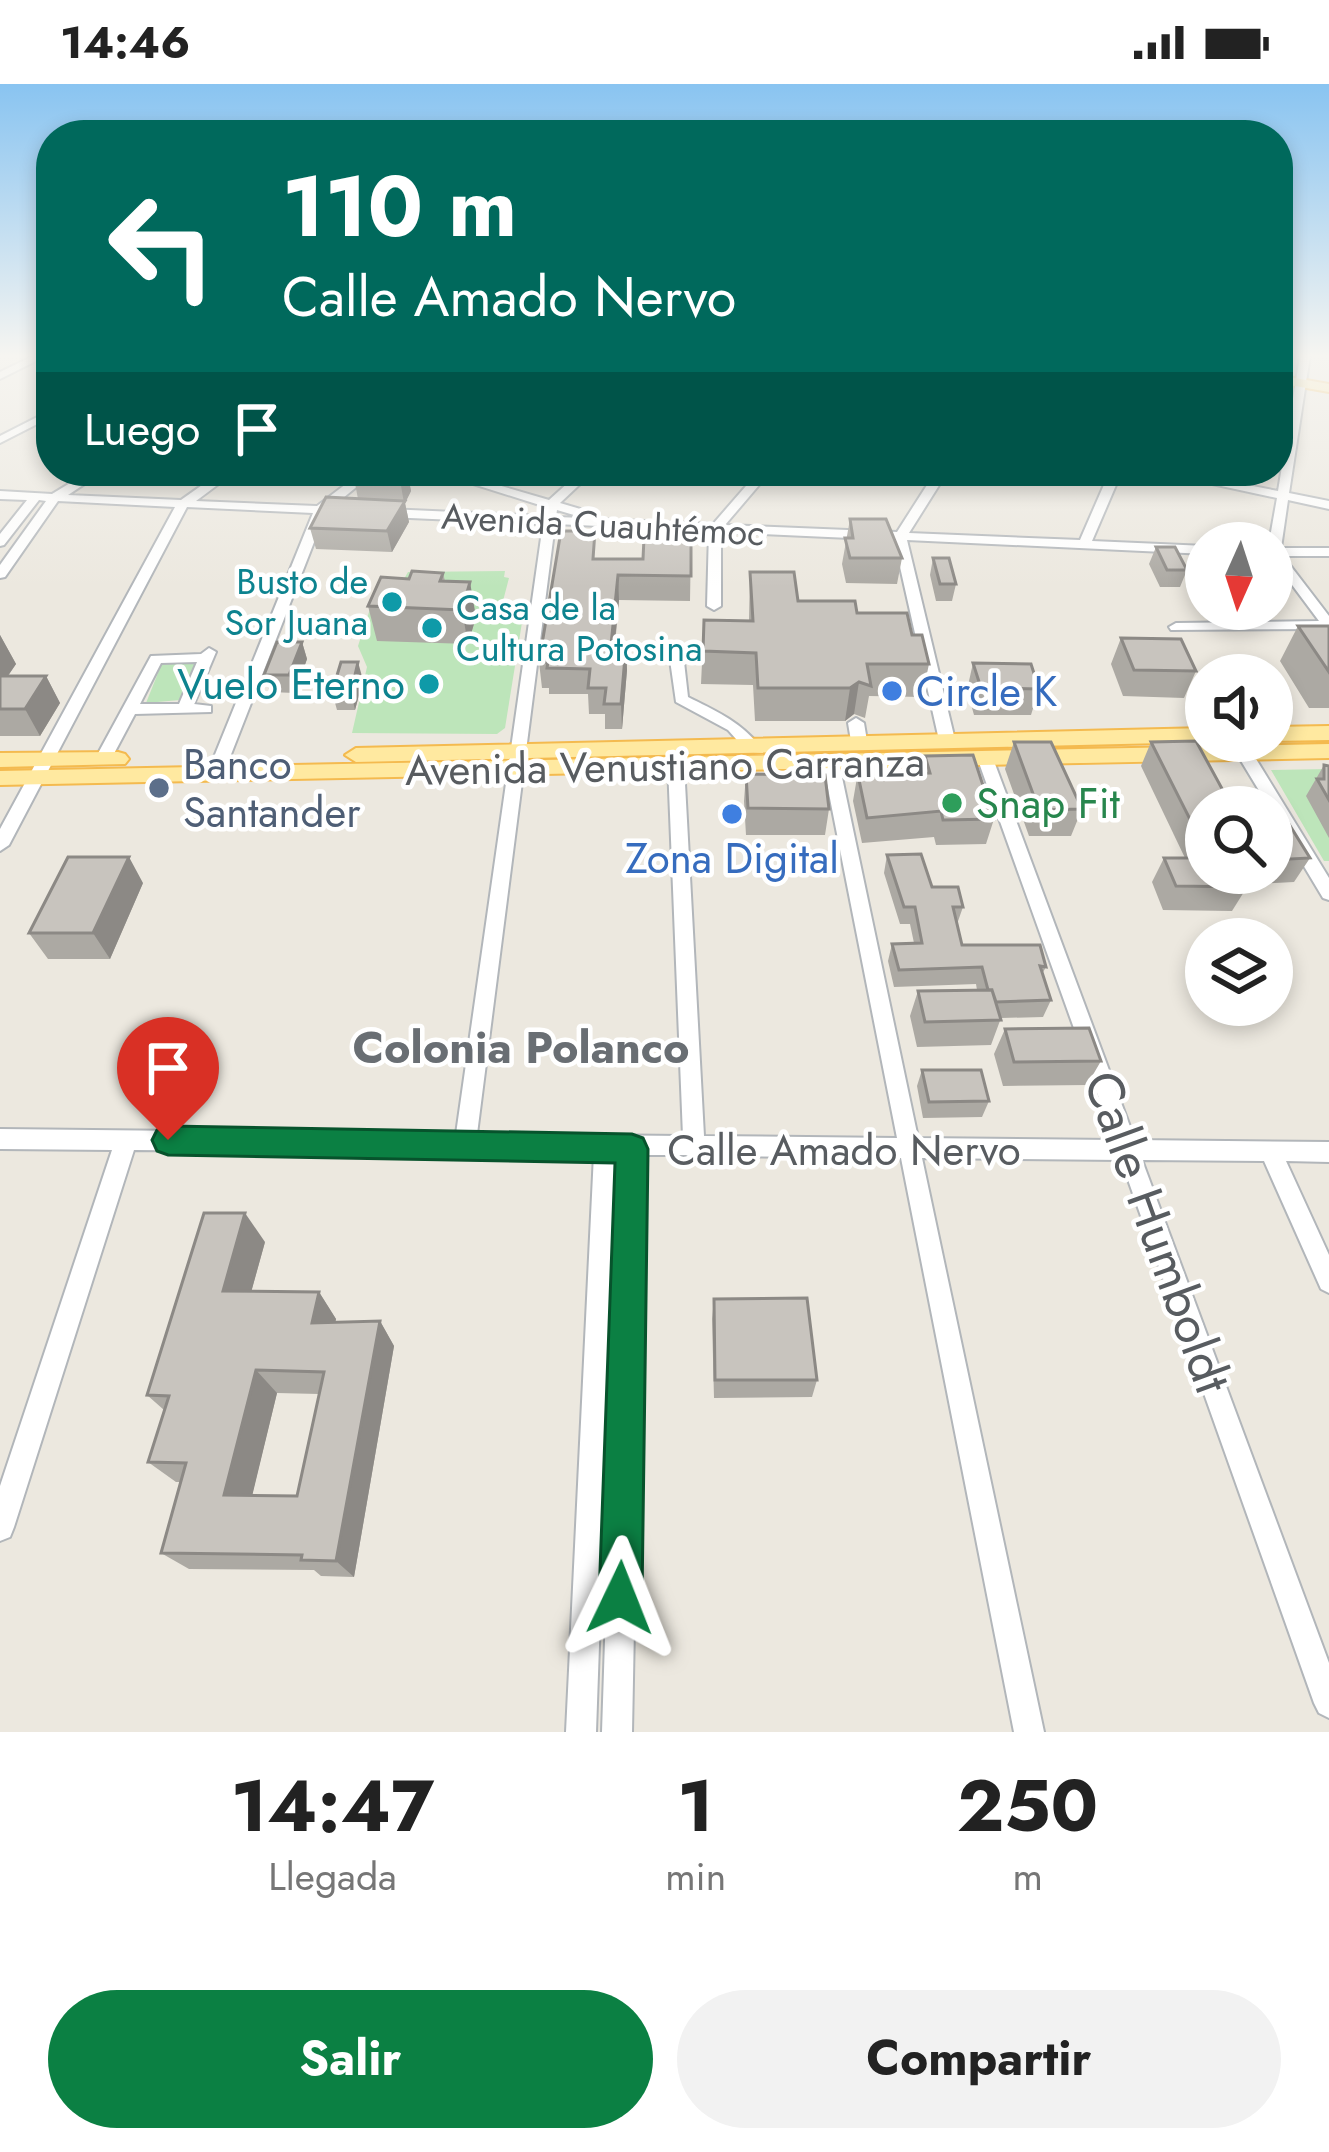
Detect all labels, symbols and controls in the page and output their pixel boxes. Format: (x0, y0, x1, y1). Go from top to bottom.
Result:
text: 14:46 (60, 10, 190, 75)
text: 110 m (282, 146, 517, 268)
icon: left (84, 168, 240, 324)
text: Calle Amado Nervo (282, 258, 736, 336)
icon: arrive (224, 396, 290, 462)
text: Luego (84, 397, 200, 462)
street label: Avenida Cuauhtémoc (440, 490, 766, 558)
north arrow (1185, 522, 1293, 630)
map controls (1185, 522, 1293, 1026)
place label: Busto de Sor Juana (224, 555, 368, 648)
place label: Casa de la Cultura Potosina (456, 581, 703, 674)
marker: Busto de Sor Juana (379, 589, 405, 615)
marker: Casa de la Cultura Potosina (419, 615, 445, 641)
place label: Vuelo Eterno (177, 654, 405, 715)
button: sound (1185, 654, 1293, 762)
place label: Circle K (916, 661, 1057, 722)
marker: Vuelo Eterno (416, 671, 442, 697)
marker: Circle K (879, 678, 905, 704)
street label: Avenida Venustiano Carranza (404, 731, 926, 801)
place label: Banco Santander (183, 734, 361, 843)
place label: Snap Fit (976, 773, 1120, 834)
marker: Banco Santander (146, 775, 172, 801)
button: search (1185, 786, 1293, 894)
marker: Snap Fit (939, 790, 965, 816)
marker: Zona Digital (719, 801, 745, 827)
place label: Zona Digital (625, 828, 839, 889)
button: layers (1185, 918, 1293, 1026)
district label: Colonia Polanco (352, 1015, 690, 1080)
pin (117, 1017, 219, 1140)
icon: arrive (135, 1035, 201, 1101)
street label: Calle Humboldt (1066, 1061, 1250, 1403)
street label: Calle Amado Nervo (667, 1120, 1021, 1181)
position arrow (557, 1535, 683, 1661)
text: 14:47 (231, 1754, 434, 1858)
text: 1 (677, 1754, 714, 1858)
text: 250 (957, 1754, 1098, 1858)
text: Llegada (268, 1848, 397, 1905)
text: min (665, 1848, 726, 1905)
text: m (1012, 1848, 1043, 1905)
button: Salir (48, 1990, 653, 2128)
button: Compartir (677, 1990, 1281, 2128)

